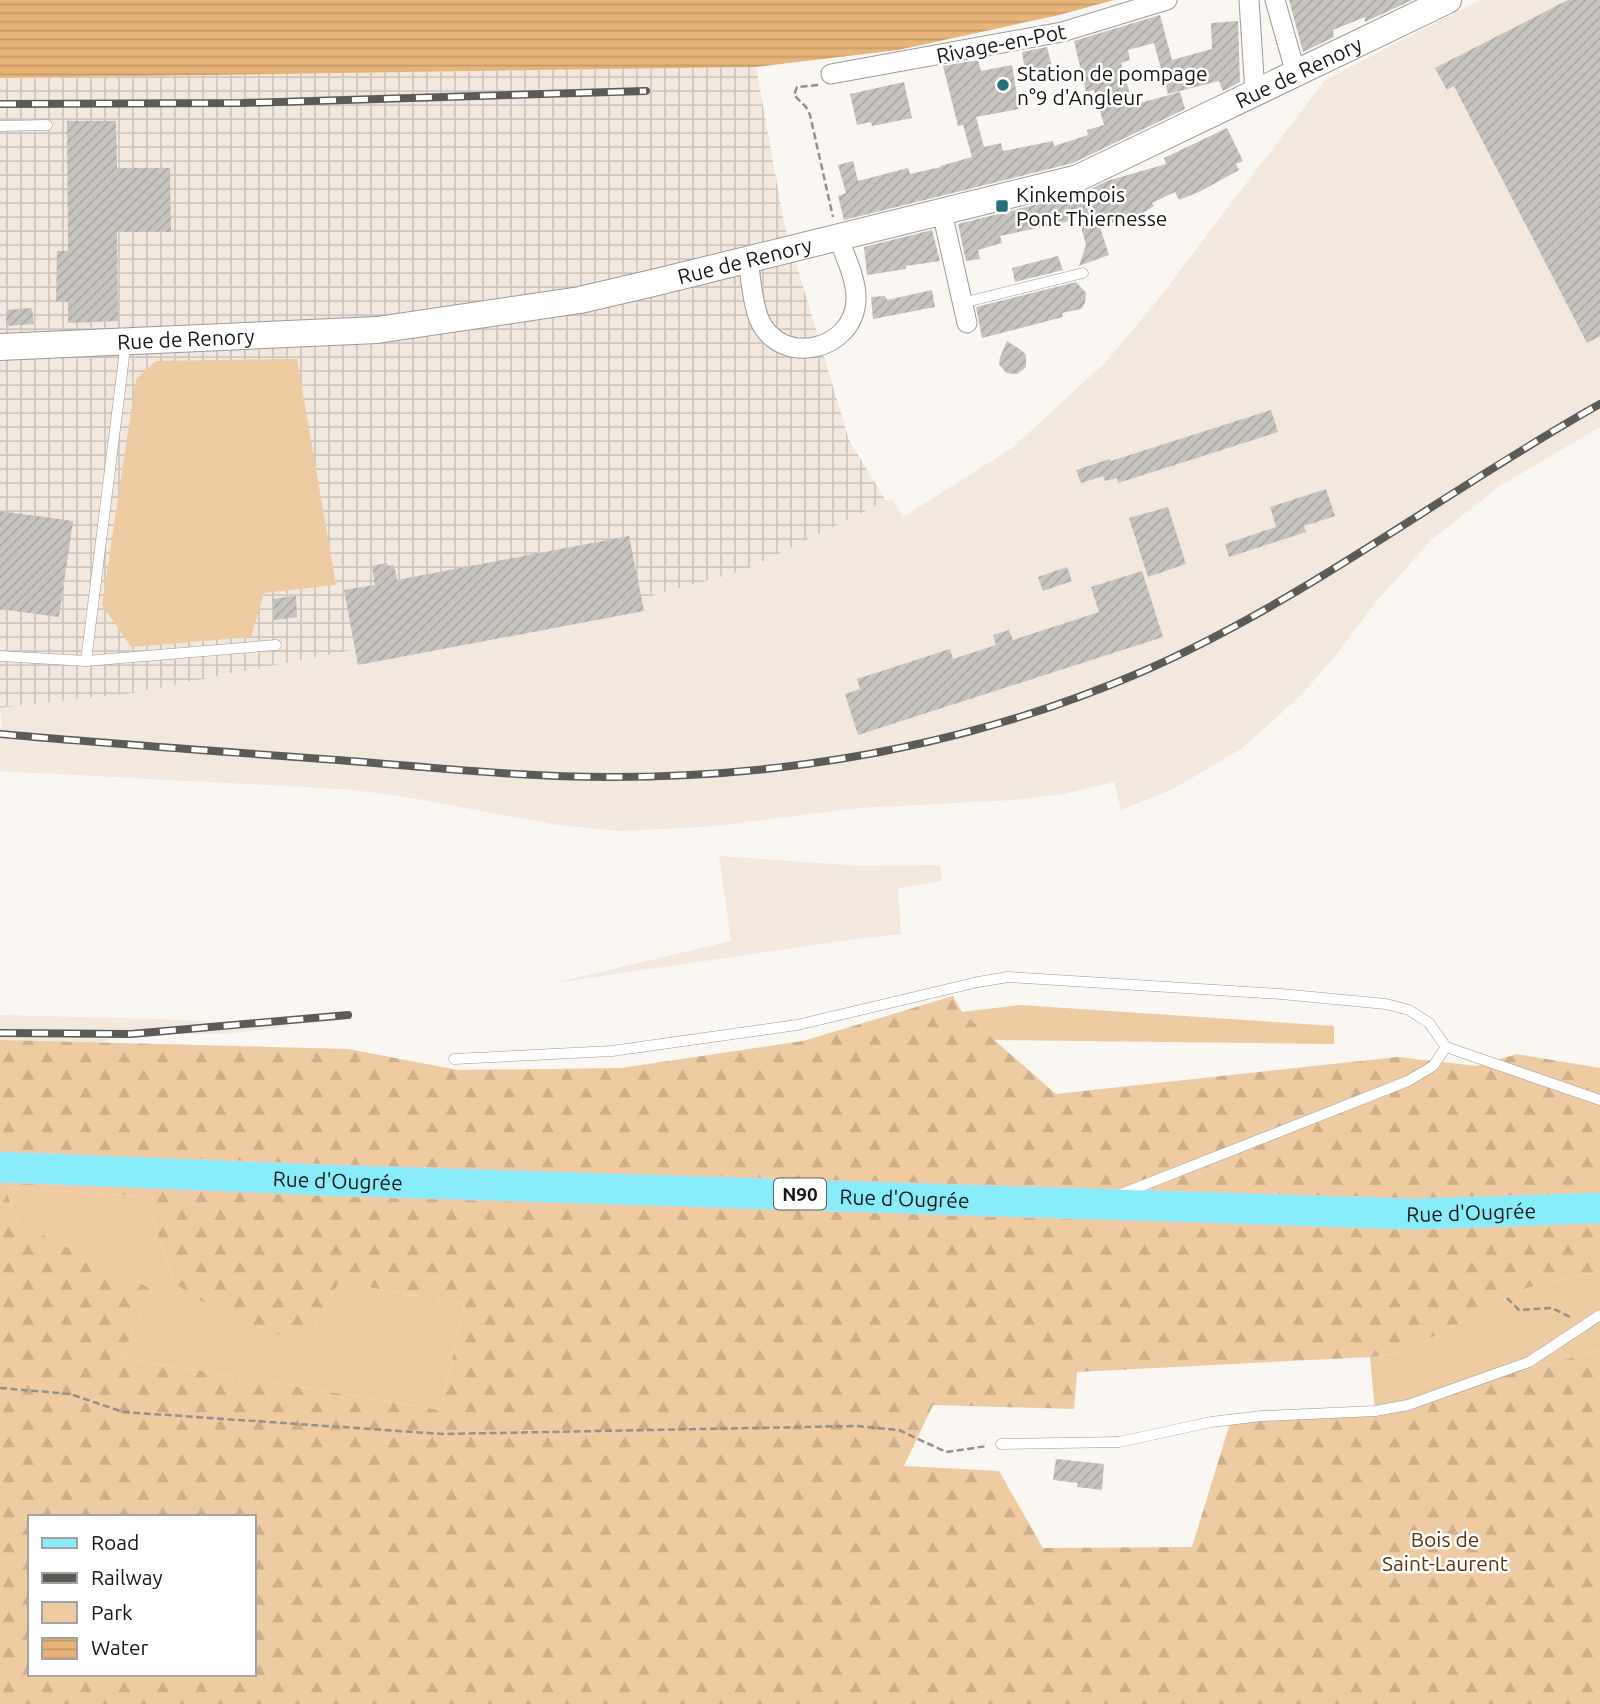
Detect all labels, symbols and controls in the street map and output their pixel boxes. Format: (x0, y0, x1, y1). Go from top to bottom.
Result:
street label: Rivage-en-Pot (934, 19, 1068, 67)
street label: Rue de Renory (1231, 31, 1366, 113)
place label: Station de pompage n°9 d'Angleur (1017, 61, 1208, 109)
marker: Station de pompage n°9 d'Angleur (995, 77, 1011, 93)
place label: Kinkempois Pont Thiernesse (1016, 182, 1167, 230)
marker: Kinkempois Pont Thiernesse (994, 198, 1010, 214)
street label: Rue de Renory (675, 232, 814, 288)
street label: Rue de Renory (116, 324, 255, 354)
street label: Rue d'Ougrée (272, 1166, 403, 1194)
road number: N90 (774, 1178, 826, 1210)
street label: Rue d'Ougrée (839, 1184, 970, 1212)
street label: Rue d'Ougrée (1406, 1198, 1537, 1226)
legend (28, 1515, 256, 1676)
park label: Bois de Saint-Laurent (1382, 1527, 1508, 1575)
text: Road (91, 1530, 139, 1554)
text: Railway (91, 1565, 163, 1589)
text: Park (91, 1600, 133, 1624)
text: Water (91, 1635, 149, 1659)

